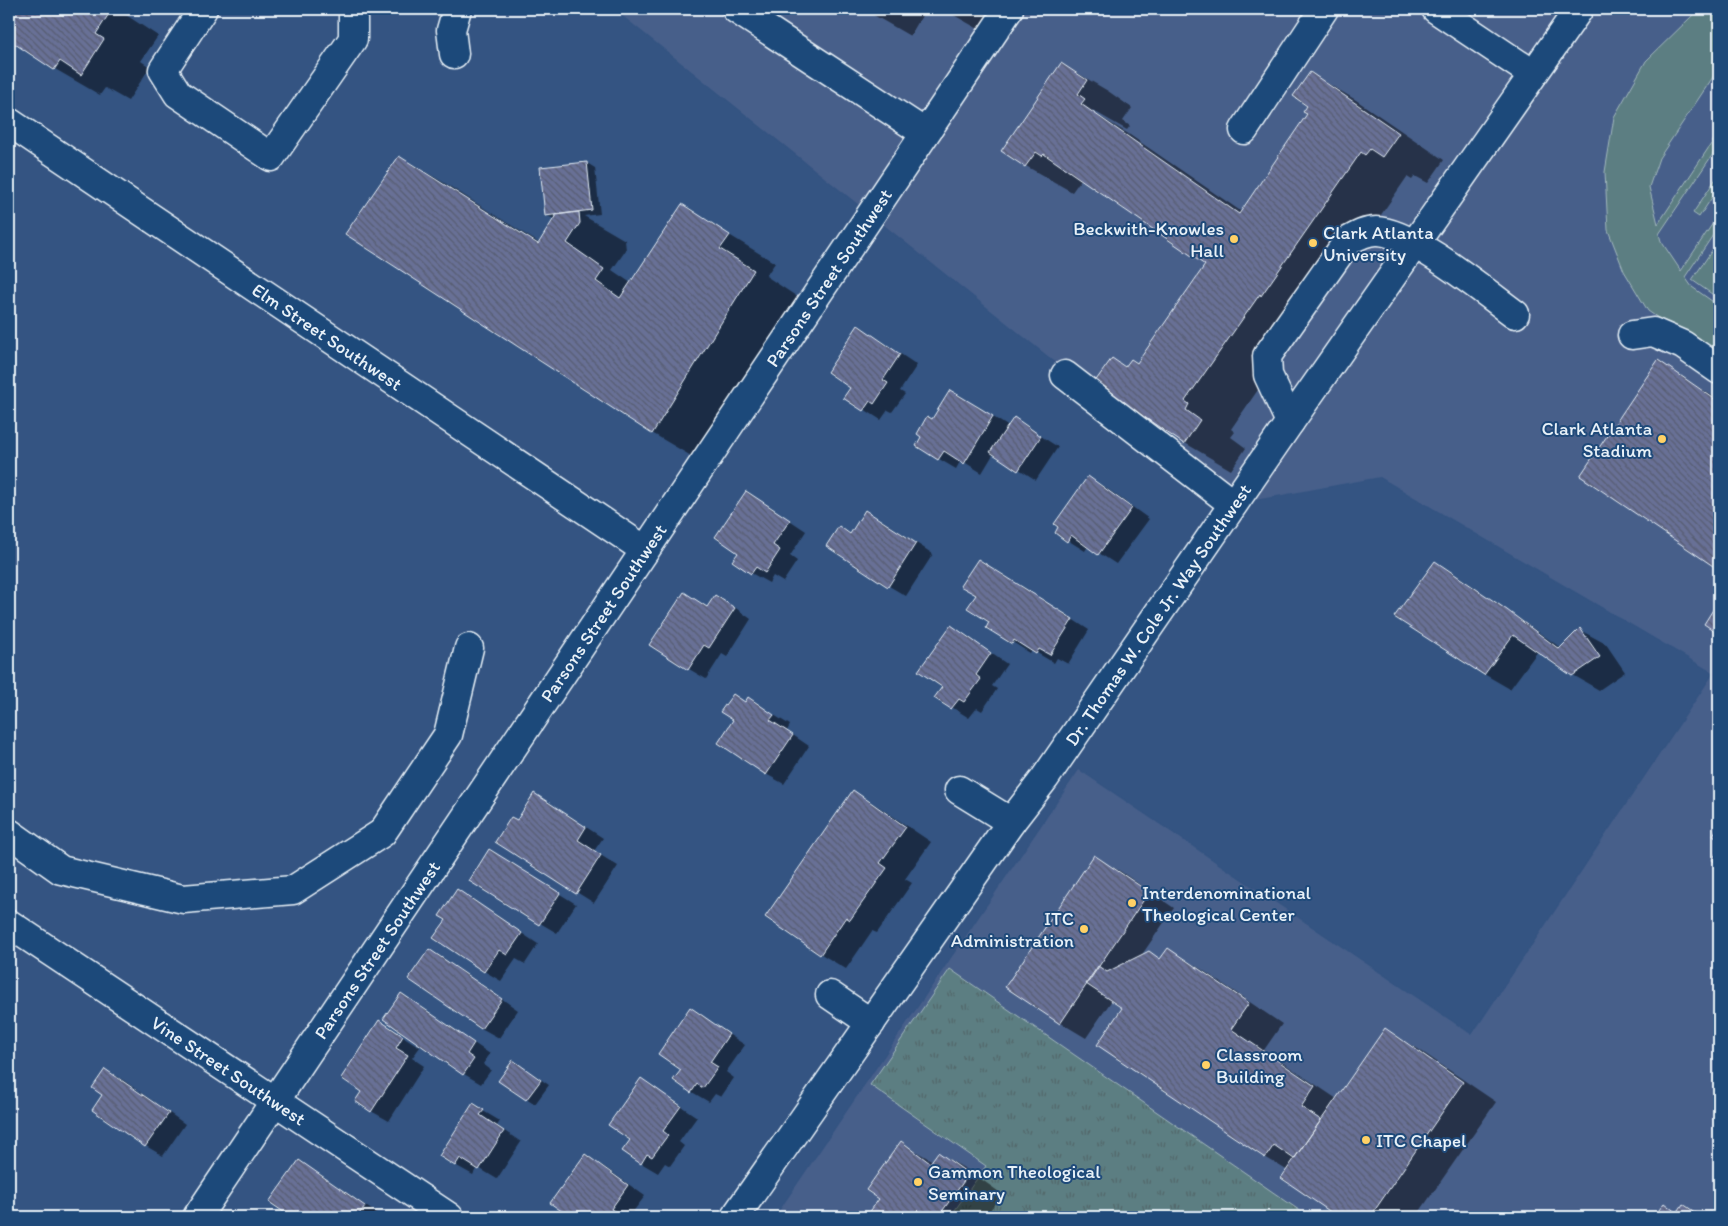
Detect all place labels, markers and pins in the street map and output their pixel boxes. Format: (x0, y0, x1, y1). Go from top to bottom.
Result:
place label: Beckwith-Knowles Hall (1073, 217, 1225, 262)
place label: Clark Atlanta University (1323, 221, 1434, 266)
marker: Beckwith-Knowles Hall (1228, 233, 1240, 245)
marker: Clark Atlanta University (1307, 237, 1319, 249)
place label: Clark Atlanta Stadium (1541, 417, 1652, 462)
marker: Clark Atlanta Stadium (1656, 433, 1668, 445)
place label: Interdenominational Theological Center (1142, 881, 1312, 926)
marker: Interdenominational Theological Center (1126, 897, 1138, 909)
place label: ITC Administration (951, 907, 1074, 952)
marker: ITC Administration (1078, 923, 1090, 935)
place label: Classroom Building (1216, 1043, 1303, 1088)
marker: Classroom Building (1200, 1059, 1212, 1071)
place label: ITC Chapel (1376, 1129, 1467, 1152)
marker: ITC Chapel (1360, 1134, 1372, 1146)
place label: Gammon Theological Seminary (928, 1160, 1101, 1205)
marker: Gammon Theological Seminary (912, 1176, 924, 1188)

